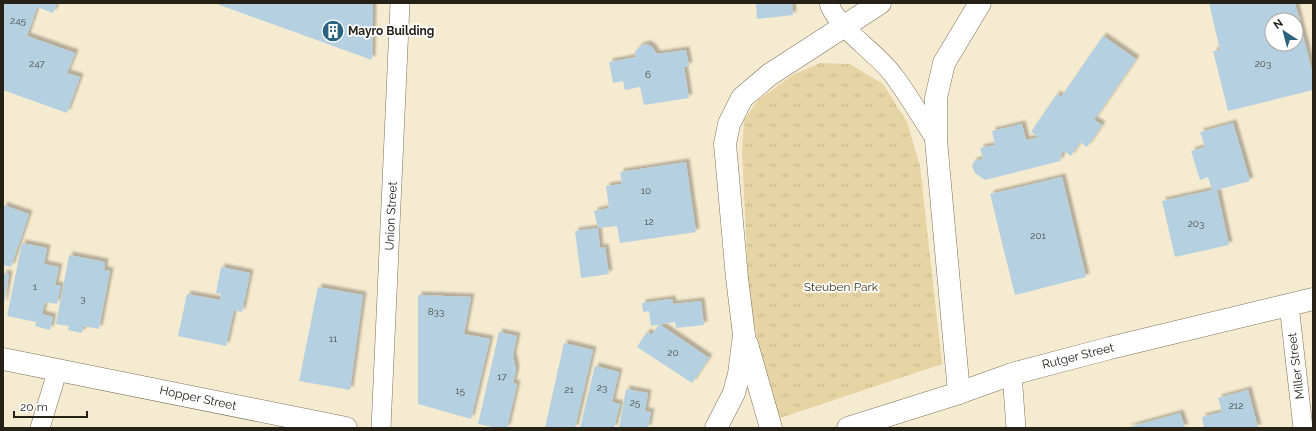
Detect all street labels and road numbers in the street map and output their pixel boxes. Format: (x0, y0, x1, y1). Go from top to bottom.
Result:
street label: Union Street (382, 181, 400, 251)
street label: Miller Street (1285, 332, 1307, 400)
street label: Rutger Street (1041, 340, 1115, 372)
street label: Hopper Street (158, 383, 238, 413)

